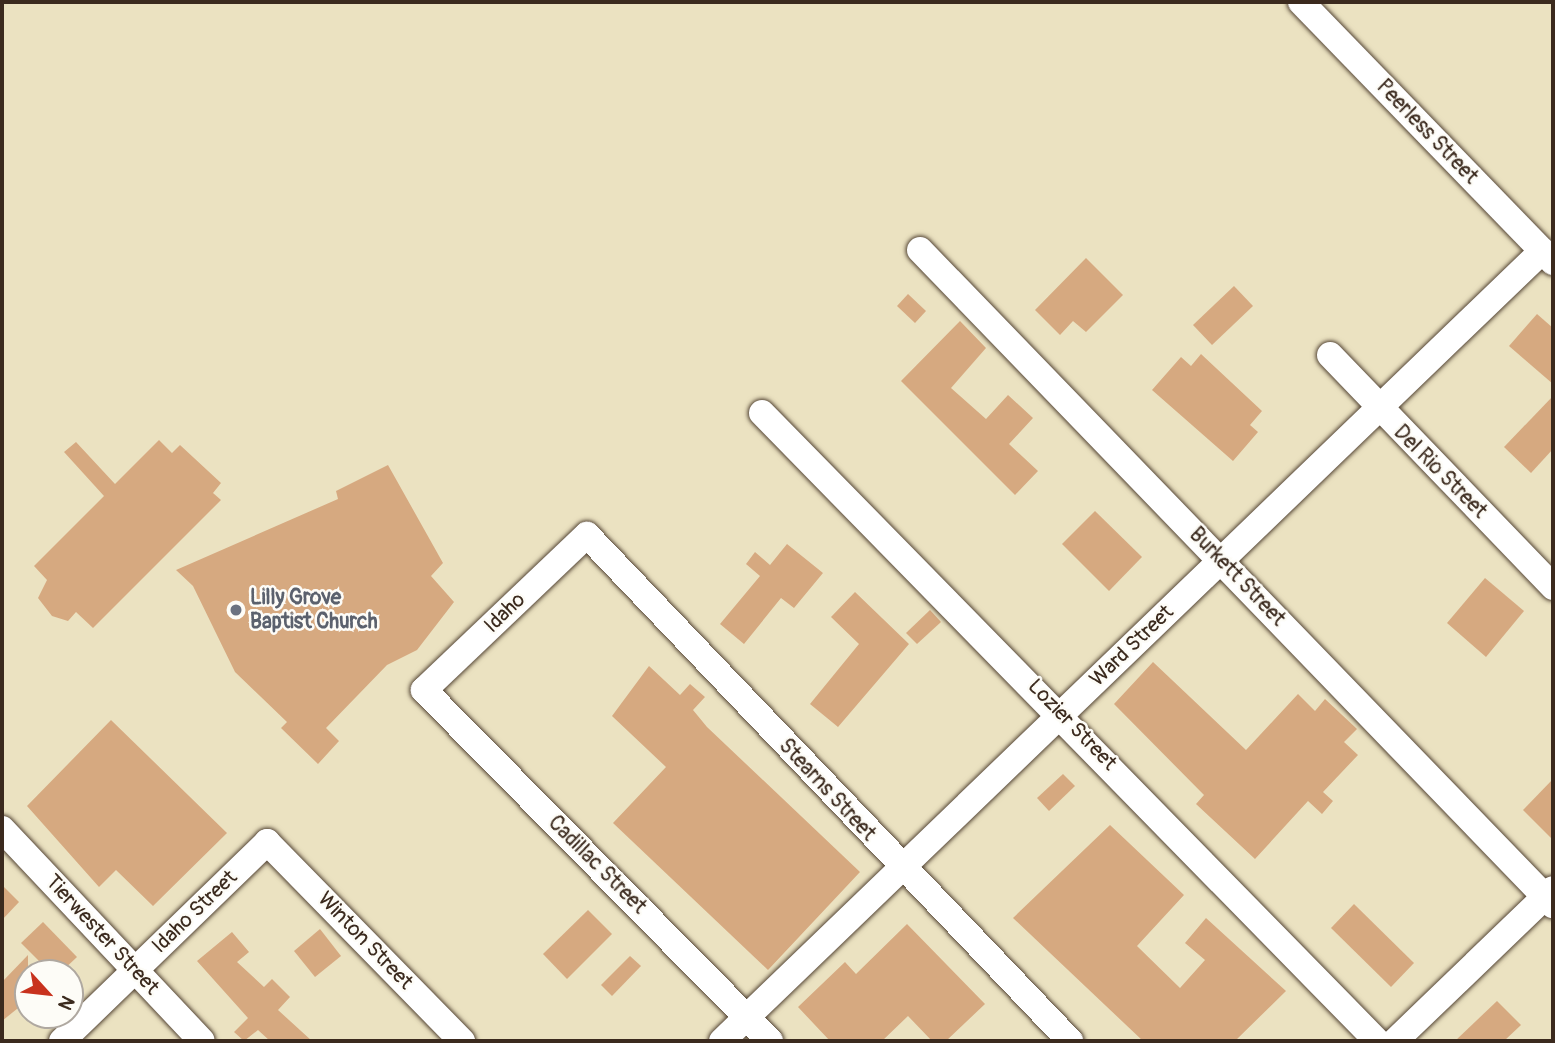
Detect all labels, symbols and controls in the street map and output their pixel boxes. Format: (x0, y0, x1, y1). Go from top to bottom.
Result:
street label: Peerless Street (1371, 75, 1483, 189)
street label: Del Rio Street (1388, 420, 1492, 524)
street label: Burkett Street (1184, 522, 1290, 632)
place label: Lilly Grove Baptist Church (250, 585, 378, 635)
street label: Idaho (479, 588, 531, 638)
street label: Ward Street (1085, 600, 1179, 692)
marker: Lilly Grove Baptist Church (228, 602, 244, 618)
street label: Lozier Street (1022, 674, 1122, 776)
street label: Stearns Street (773, 734, 881, 846)
street label: Cadillac Street (543, 811, 651, 919)
street label: Idaho Street (147, 865, 243, 959)
street label: Tierwester Street (40, 870, 164, 1000)
street label: Winton Street (312, 887, 418, 995)
north arrow (14, 959, 84, 1029)
text: N (52, 991, 80, 1014)

